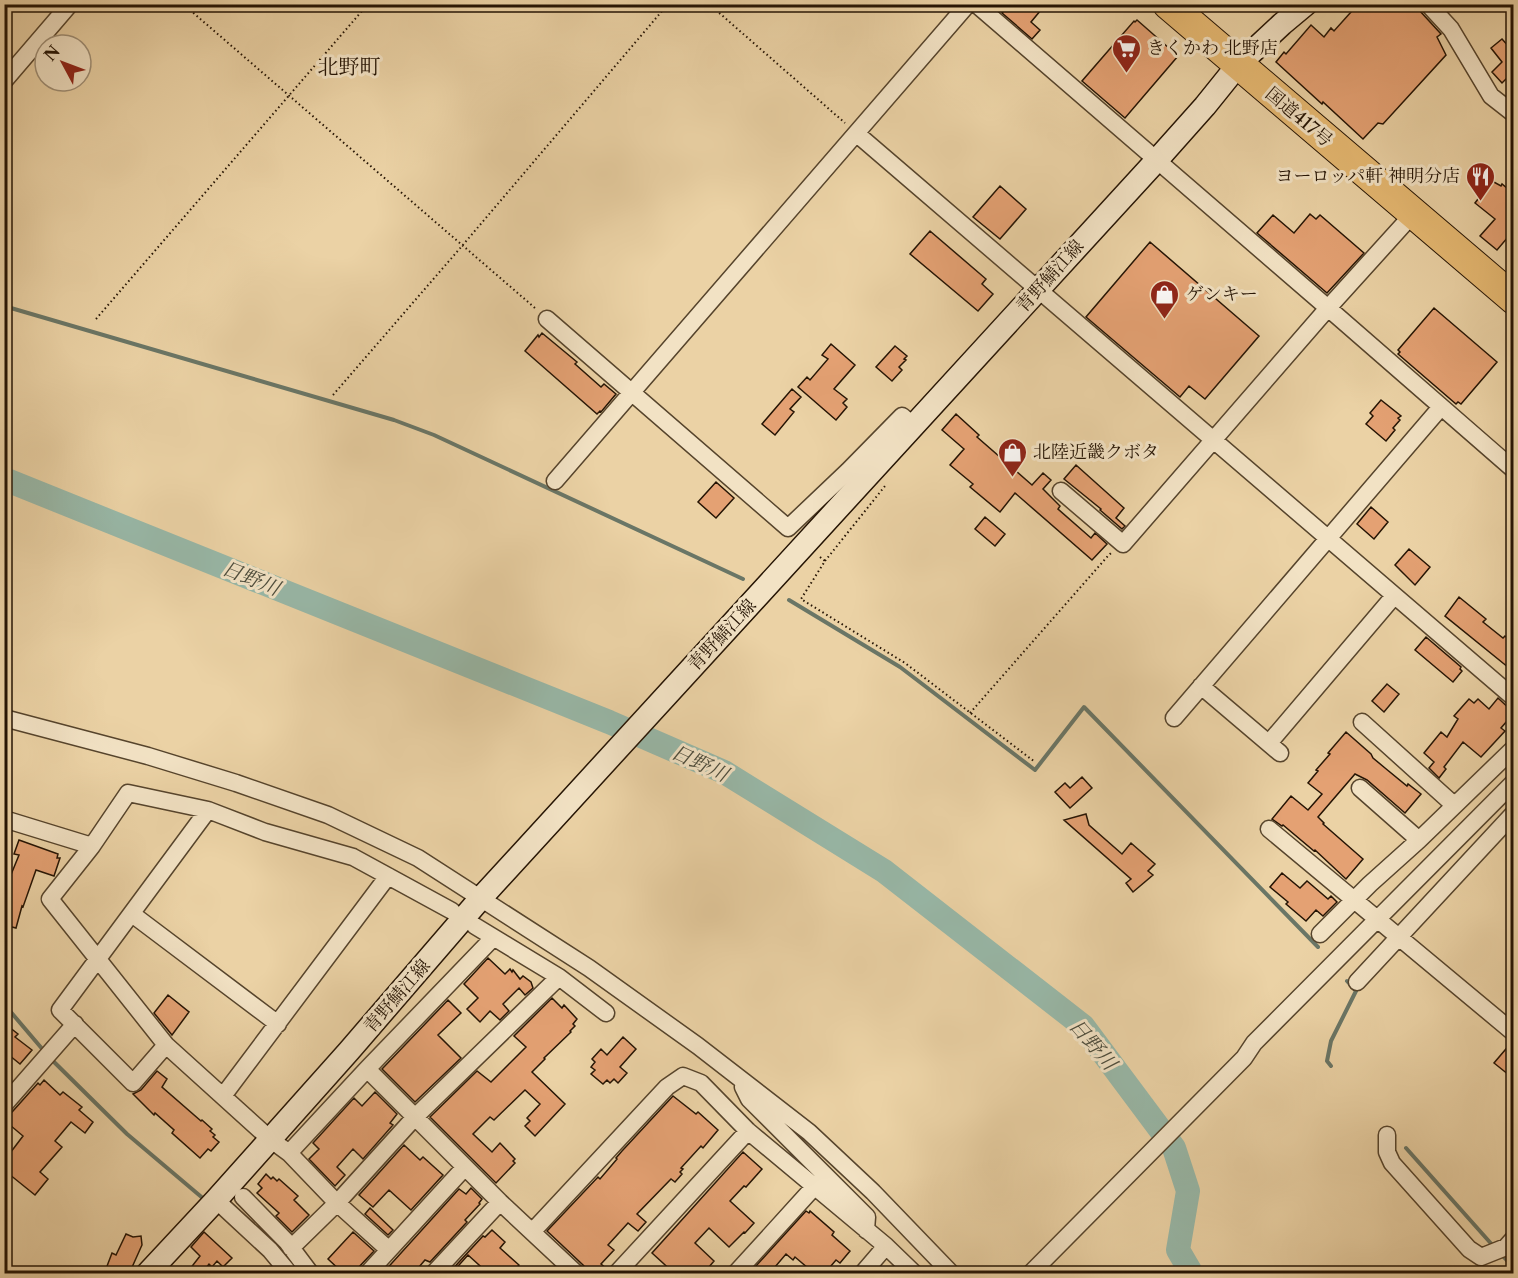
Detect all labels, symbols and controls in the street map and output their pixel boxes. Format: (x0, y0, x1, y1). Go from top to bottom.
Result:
supermarket icon: きくかわ 北野店 (1110, 32, 1142, 74)
north arrow (33, 33, 93, 93)
place label: きくかわ 北野店 (1147, 37, 1278, 59)
text: N (40, 41, 64, 65)
district label: 北野町 (318, 54, 381, 79)
street label: 国道417号 (1261, 83, 1337, 151)
restaurant icon: ヨーロッパ軒 神明分店 (1465, 160, 1497, 202)
place label: ヨーロッパ軒 神明分店 (1276, 165, 1460, 187)
street label: 青野鯖江線 (1012, 235, 1088, 317)
shop icon: ゲンキー (1149, 278, 1181, 320)
place label: ゲンキー (1186, 283, 1258, 305)
shop icon: 北陸近畿クボタ (996, 436, 1028, 478)
place label: 北陸近畿クボタ (1033, 441, 1159, 463)
water label: 日野川 (219, 556, 285, 601)
street label: 青野鯖江線 (683, 595, 761, 675)
water label: 日野川 (668, 739, 734, 787)
street label: 青野鯖江線 (359, 955, 435, 1037)
water label: 日野川 (1064, 1013, 1123, 1076)

